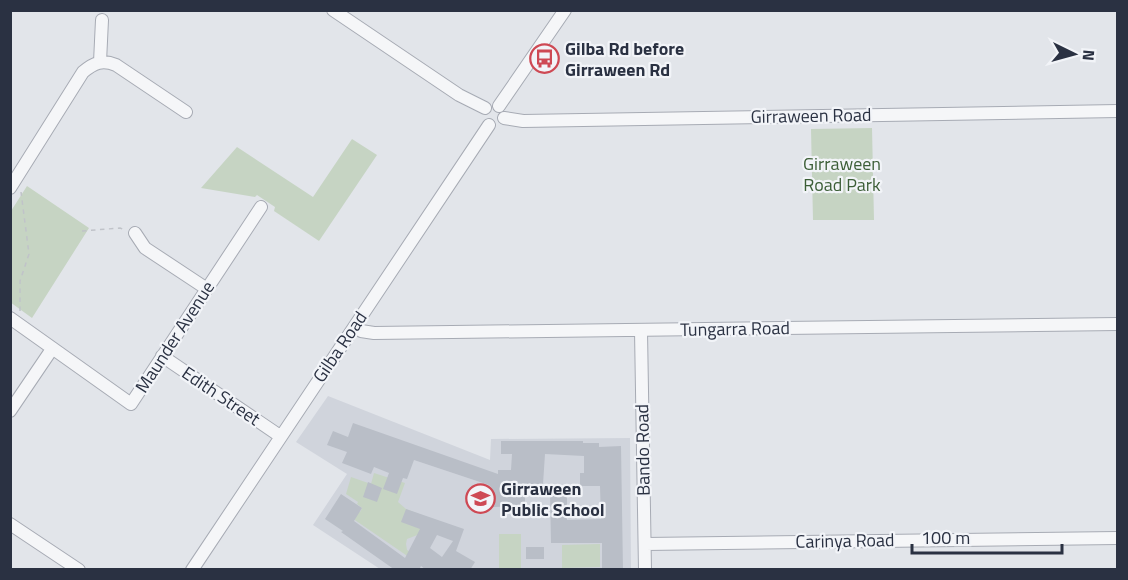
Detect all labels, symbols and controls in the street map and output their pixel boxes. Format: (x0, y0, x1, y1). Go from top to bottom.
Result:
north arrow (1044, 24, 1104, 84)
place label: Gilba Rd before Girraween Rd (565, 35, 684, 83)
bus stop icon: Gilba Rd before Girraween Rd (528, 43, 560, 75)
text: N (1077, 49, 1101, 62)
street label: Girraween Road (750, 101, 872, 130)
park label: Girraween Road Park (803, 150, 881, 198)
street label: Maunder Avenue (128, 276, 221, 398)
street label: Gilba Road (306, 306, 373, 388)
street label: Tungarra Road (680, 314, 790, 343)
street label: Edith Street (177, 359, 267, 432)
street label: Bando Road (628, 404, 657, 496)
place label: Girraween Public School (501, 475, 605, 523)
school or university icon: Girraween Public School (464, 483, 496, 515)
scale bar (912, 517, 1062, 555)
text: 100 m (921, 524, 970, 551)
street label: Carinya Road (795, 526, 895, 555)

